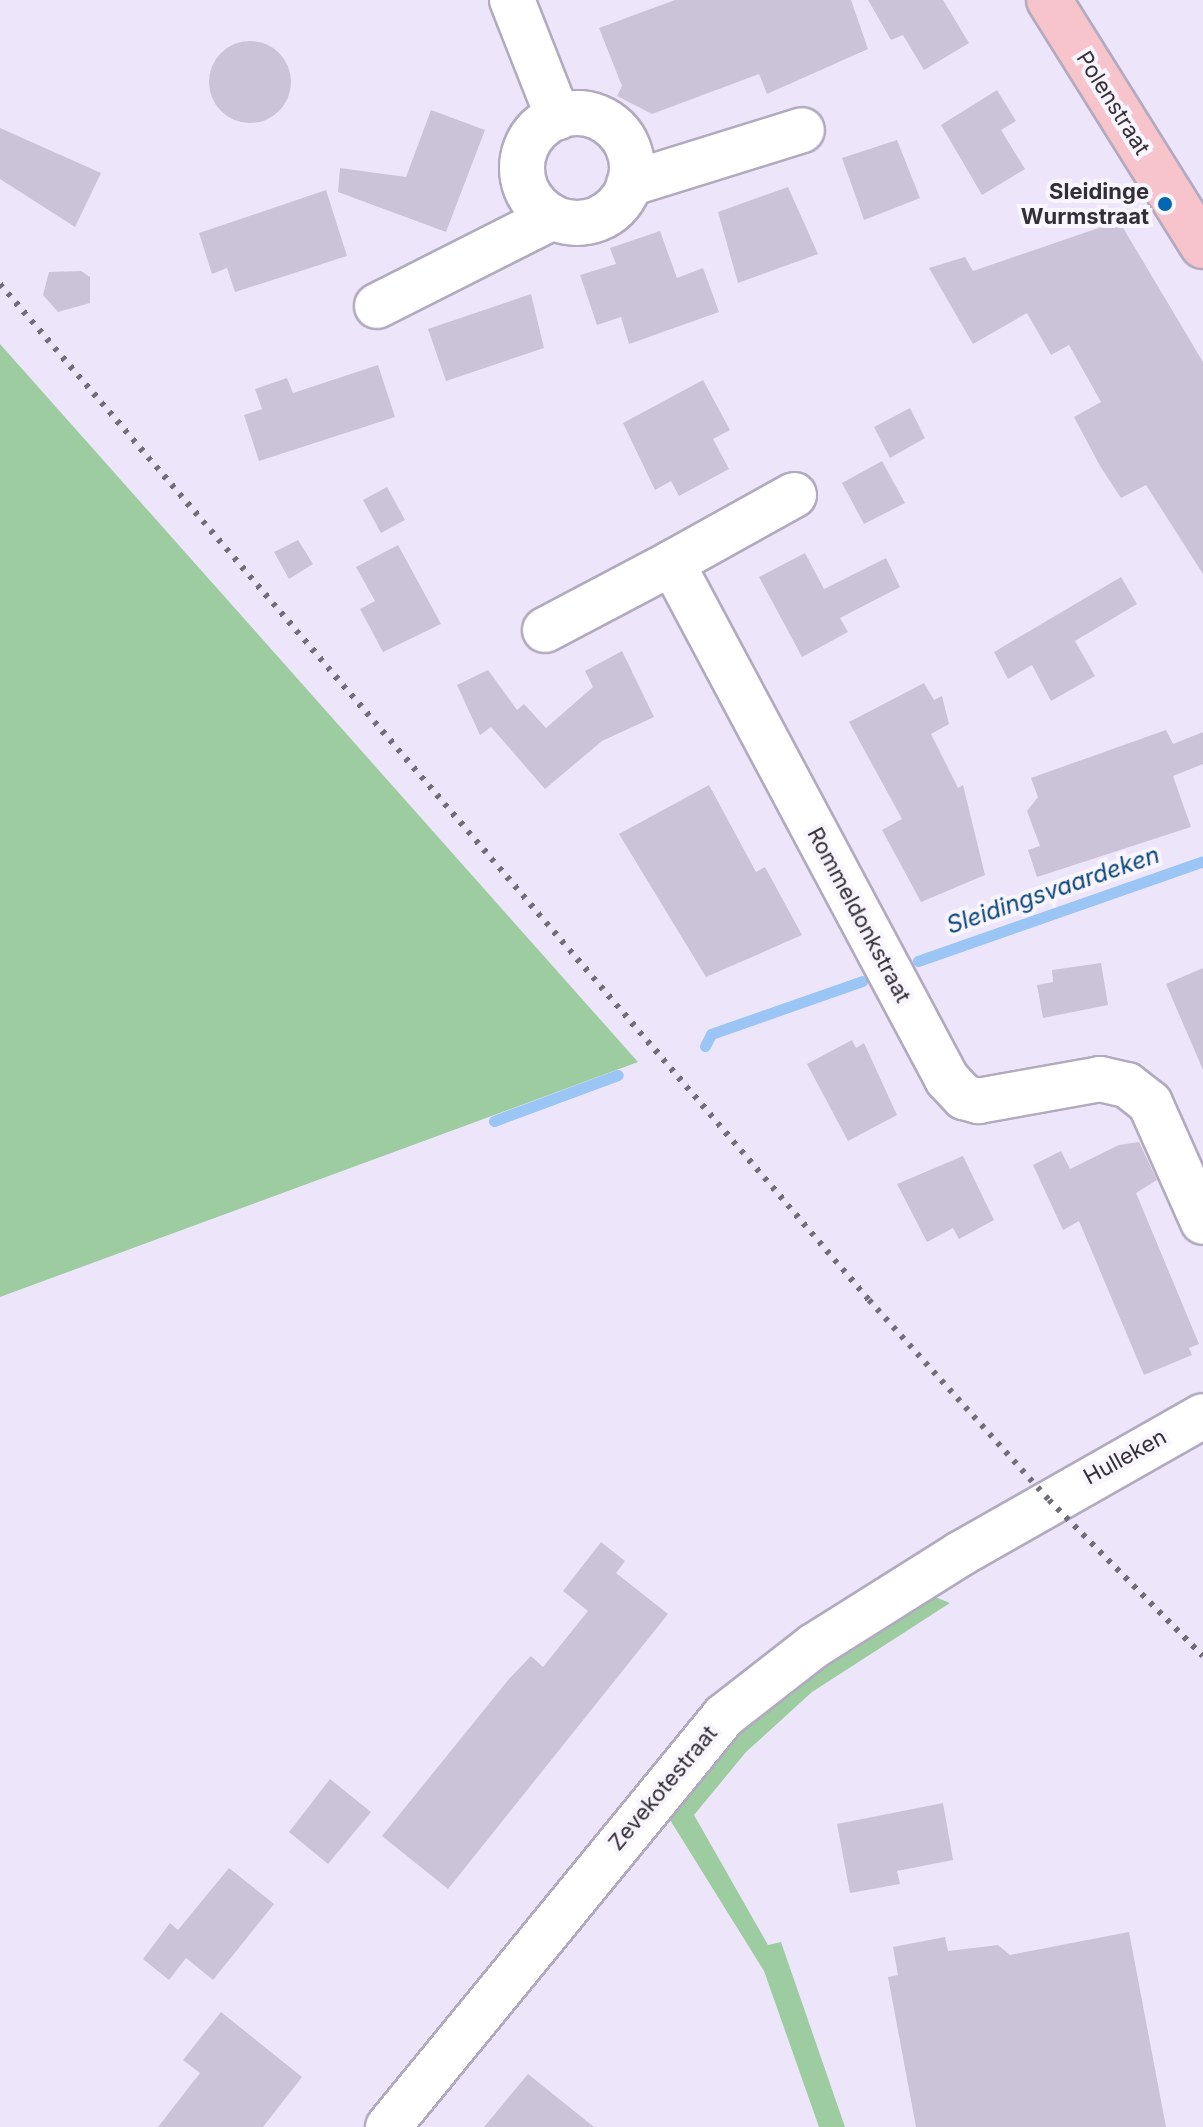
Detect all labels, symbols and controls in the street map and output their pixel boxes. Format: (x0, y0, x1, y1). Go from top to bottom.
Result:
street label: Polenstraat (1071, 46, 1155, 160)
place label: Sleidinge Wurmstraat (1021, 178, 1149, 230)
marker: Sleidinge Wurmstraat (1156, 195, 1174, 213)
street label: Rommeldonkstraat (802, 823, 916, 1007)
water label: Sleidingsvaardeken (943, 840, 1163, 940)
street label: Hulleken (1079, 1424, 1171, 1490)
street label: Zevekotestraat (603, 1720, 723, 1856)

